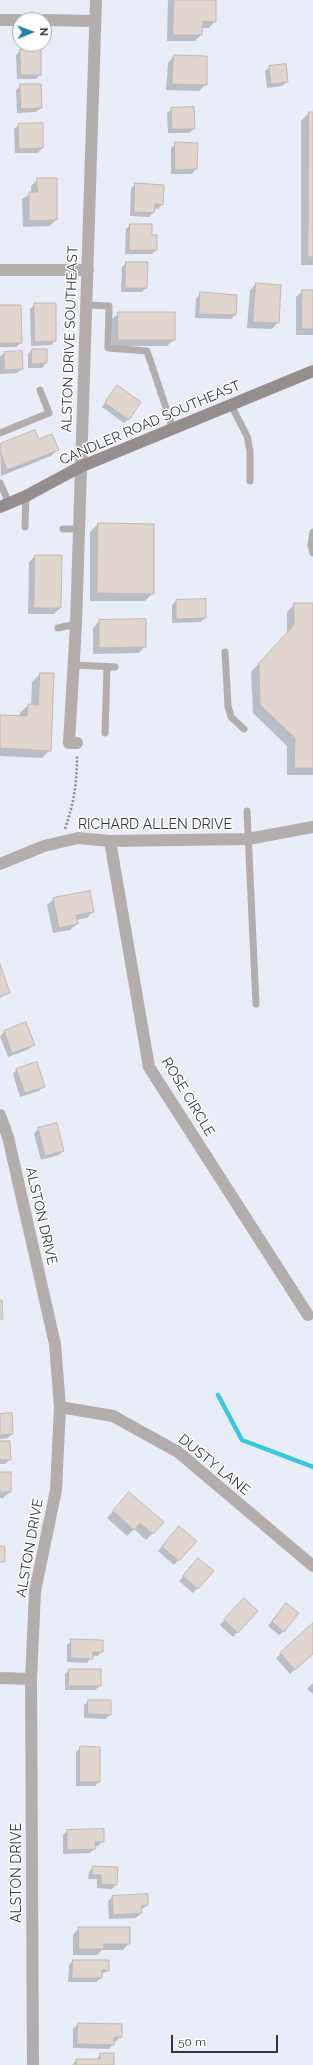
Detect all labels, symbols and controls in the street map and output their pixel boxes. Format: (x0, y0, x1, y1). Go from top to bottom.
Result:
north arrow (12, 12, 52, 52)
text: N (37, 27, 50, 36)
street label: ALSTON DRIVE SOUTHEAST (58, 245, 82, 433)
street label: CANDLER ROAD SOUTHEAST (57, 377, 243, 469)
street label: RICHARD ALLEN DRIVE (78, 817, 232, 833)
street label: ROSE CIRCLE (158, 1055, 218, 1139)
street label: ALSTON DRIVE (22, 1165, 60, 1267)
street label: DUSTY LANE (175, 1431, 253, 1499)
street label: ALSTON DRIVE (13, 1497, 47, 1599)
street label: ALSTON DRIVE (9, 1823, 25, 1923)
scale bar (173, 2027, 280, 2053)
text: 50 m (178, 2035, 206, 2049)

